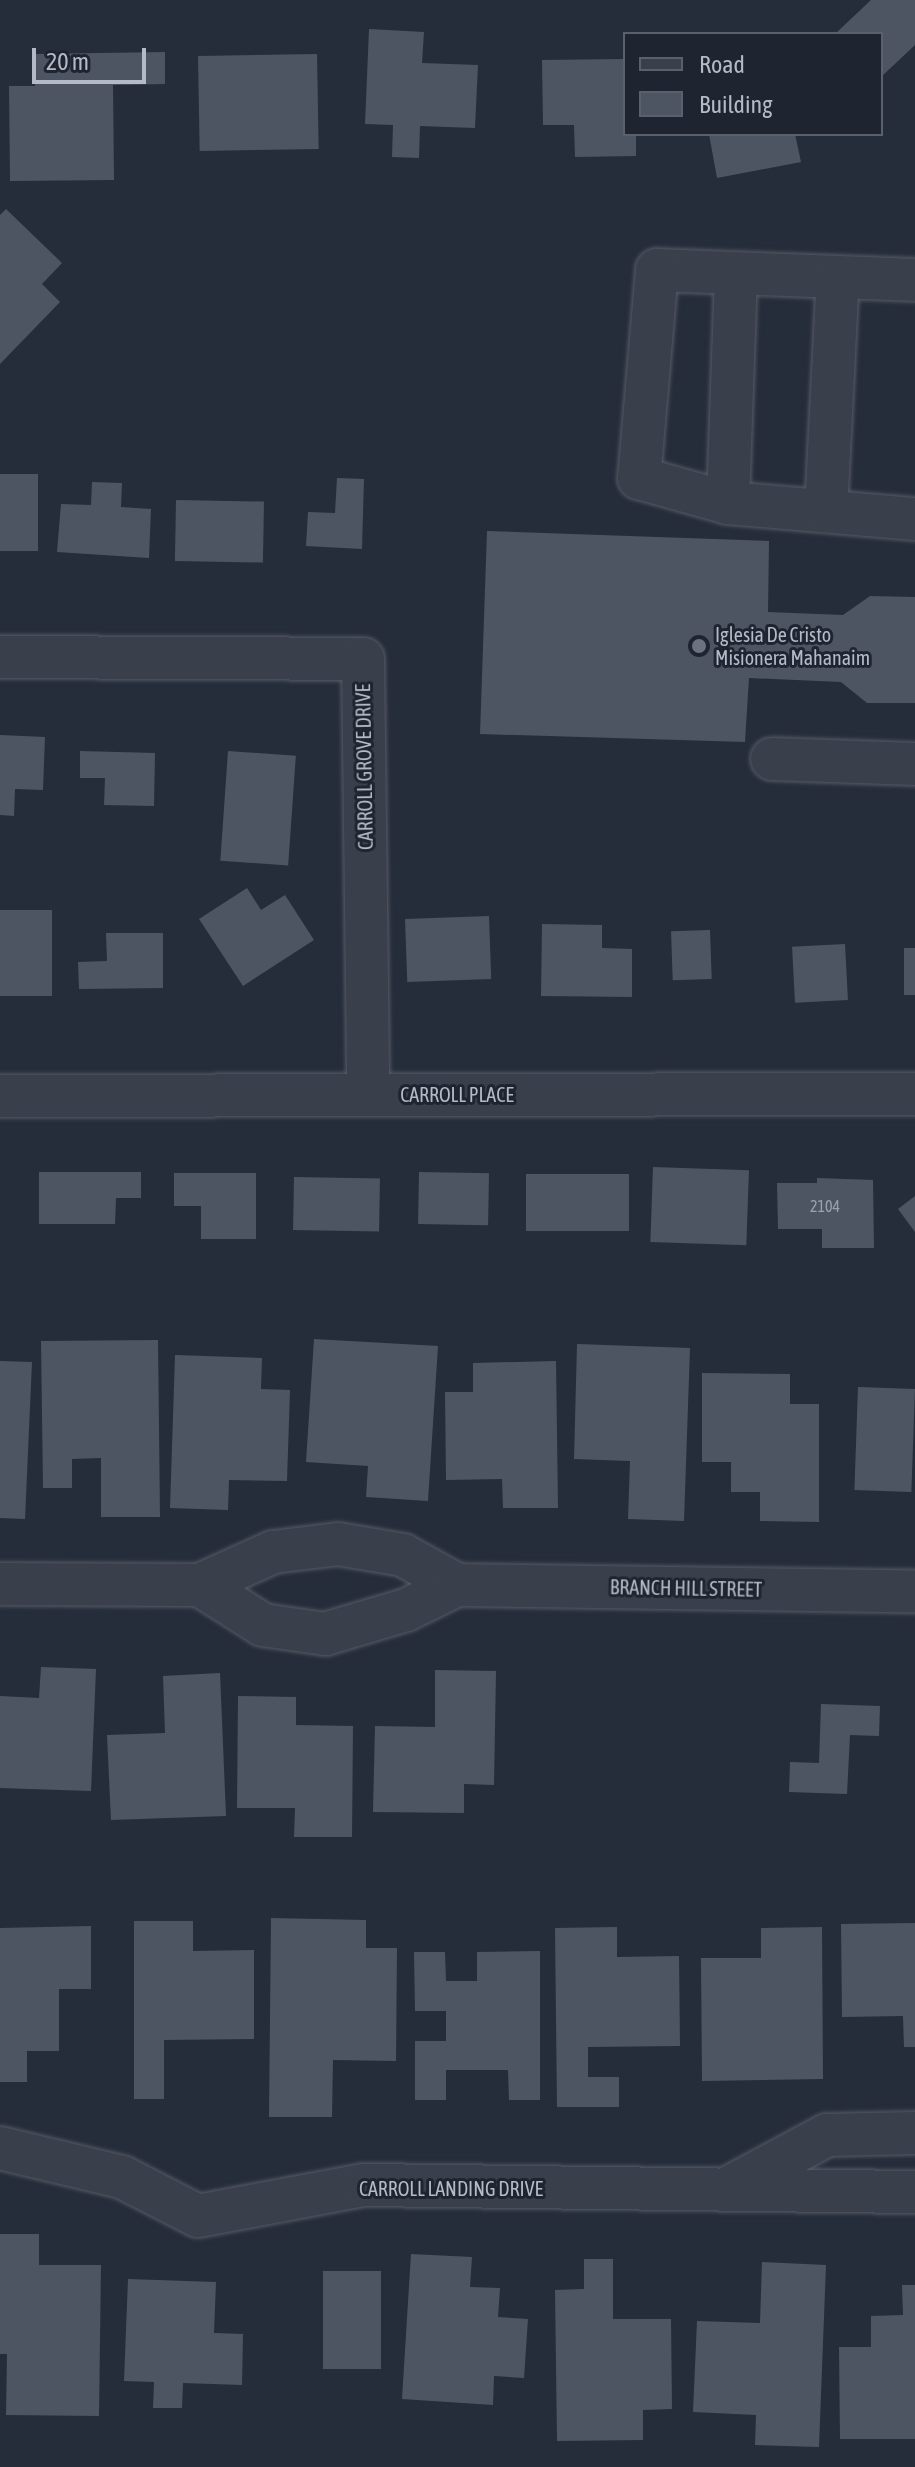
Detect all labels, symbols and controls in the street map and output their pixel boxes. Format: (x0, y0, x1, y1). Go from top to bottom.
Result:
scale bar (36, 32, 150, 82)
legend (623, 32, 883, 136)
text: 20 m (46, 48, 89, 75)
text: Road (699, 51, 745, 78)
text: Building (699, 91, 772, 118)
place label: Iglesia De Cristo Misionera Mahanaim (715, 622, 870, 669)
marker: Iglesia De Cristo Misionera Mahanaim (690, 637, 708, 655)
street label: CARROLL GROVE DRIVE (351, 684, 377, 850)
street label: CARROLL PLACE (400, 1082, 514, 1106)
house number: 2104 (810, 1196, 840, 1216)
street label: BRANCH HILL STREET (610, 1575, 762, 1601)
street label: CARROLL LANDING DRIVE (359, 2176, 543, 2200)

